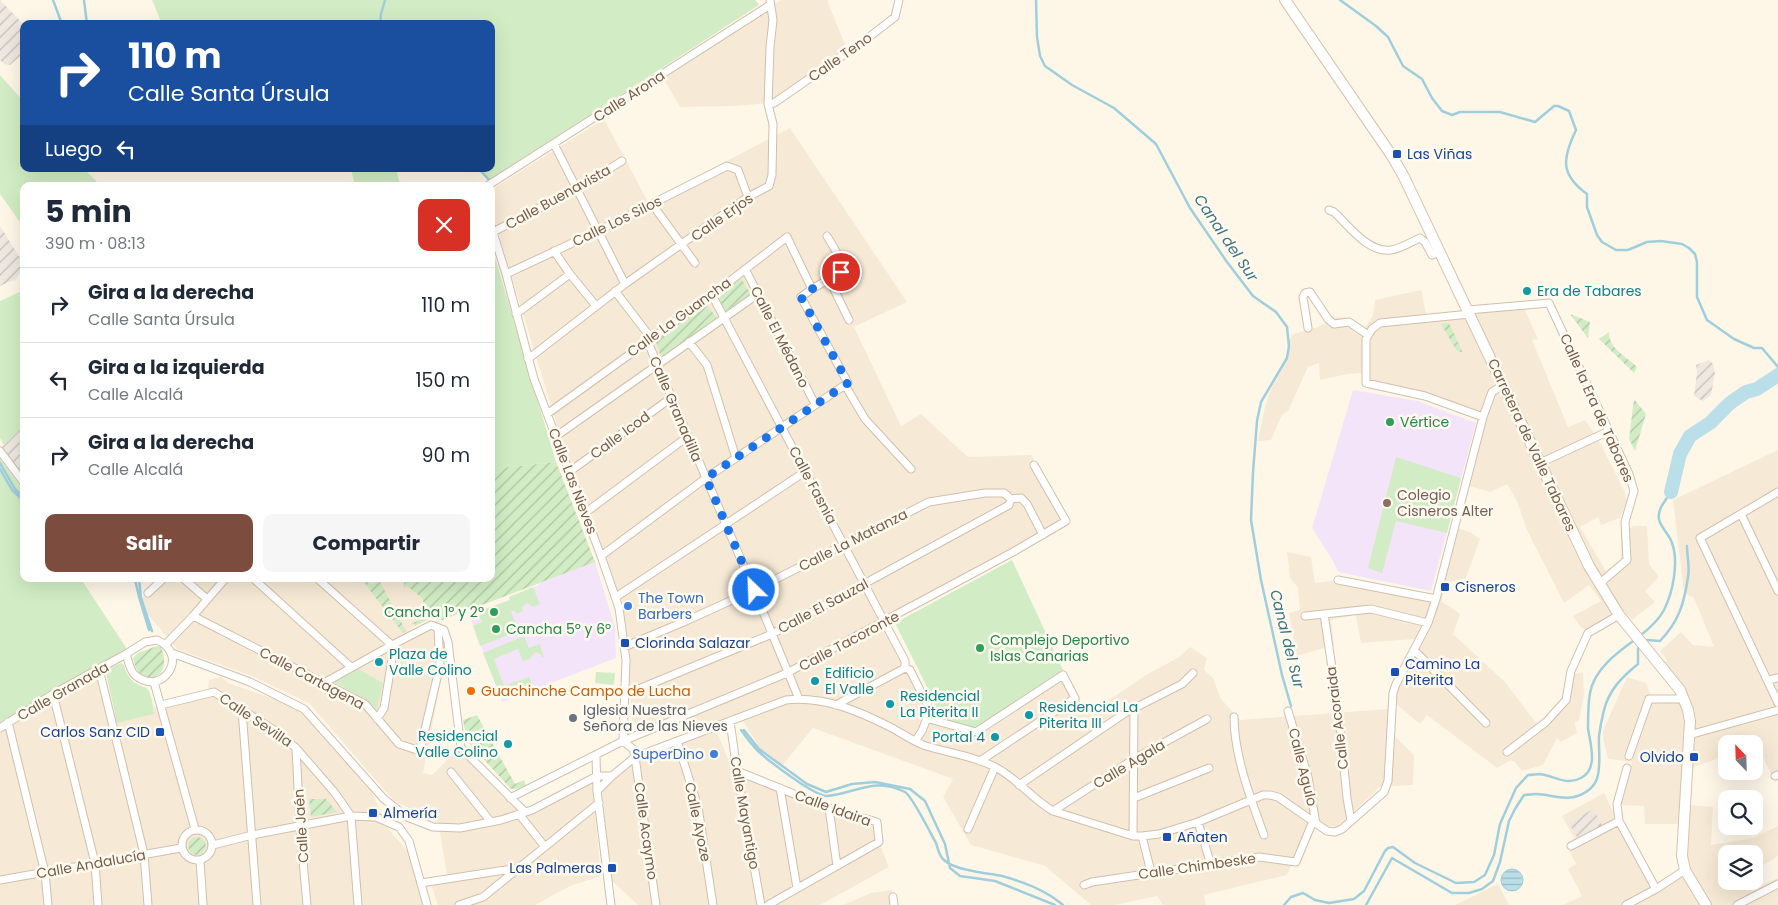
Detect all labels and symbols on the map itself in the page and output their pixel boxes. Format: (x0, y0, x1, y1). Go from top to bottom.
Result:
street label: Calle Teno (804, 28, 876, 86)
street label: Calle Arona (589, 65, 669, 127)
place label: Las Viñas (1407, 144, 1472, 164)
marker: Las Viñas (1391, 148, 1403, 160)
street label: Calle Buenavista (502, 160, 614, 234)
street label: Calle Erjos (687, 188, 757, 246)
water label: Canal del Sur (1189, 190, 1264, 286)
street label: Calle Los Silos (569, 191, 665, 251)
pin (820, 251, 862, 293)
street label: Calle La Guancha (623, 272, 735, 362)
place label: Era de Tabares (1537, 281, 1642, 301)
street label: Calle El Médano (746, 283, 814, 391)
marker: Era de Tabares (1521, 285, 1533, 297)
street label: Calle la Era de Tabares (1555, 330, 1639, 486)
street label: Calle Granadilla (645, 353, 707, 465)
street label: Carretera de Valle Tabares (1483, 355, 1581, 535)
street label: Calle Icod (586, 406, 654, 464)
place label: Vértice (1400, 412, 1449, 432)
marker: Vértice (1384, 416, 1396, 428)
street label: Calle Las Nieves (544, 425, 602, 537)
street label: Calle Fasnia (784, 443, 842, 527)
place label: Colegio Cisneros Alter (1397, 485, 1493, 521)
marker: Colegio Cisneros Alter (1381, 497, 1393, 509)
street label: Calle La Matanza (795, 504, 911, 576)
position arrow (727, 563, 779, 615)
street label: Calle El Sauzal (774, 574, 872, 638)
place label: Cisneros (1455, 577, 1516, 597)
marker: Cisneros (1439, 581, 1451, 593)
water label: Canal del Sur (1265, 587, 1310, 691)
place label: The Town Barbers (638, 588, 704, 624)
marker: The Town Barbers (622, 600, 634, 612)
place label: Cancha 1º y 2º (384, 602, 484, 622)
marker: Cancha 1º y 2º (488, 606, 500, 618)
street label: Calle Tacoronte (795, 606, 903, 676)
place label: Cancha 5º y 6º (506, 619, 611, 639)
marker: Cancha 5º y 6º (490, 623, 502, 635)
place label: Complejo Deportivo Islas Canarias (990, 630, 1130, 666)
place label: Clorinda Salazar (635, 633, 750, 653)
marker: Clorinda Salazar (619, 637, 631, 649)
street label: Calle Cartagena (256, 642, 368, 714)
marker: Complejo Deportivo Islas Canarias (974, 642, 986, 654)
place label: Plaza de Valle Colino (389, 644, 472, 680)
place label: Camino La Piterita (1405, 654, 1480, 690)
marker: Plaza de Valle Colino (373, 656, 385, 668)
street label: Calle Granada (14, 657, 112, 725)
place label: Edificio El Valle (825, 663, 874, 699)
street label: Calle Acoraida (1321, 665, 1353, 771)
marker: Camino La Piterita (1389, 666, 1401, 678)
marker: Edificio El Valle (809, 675, 821, 687)
place label: Guachinche Campo de Lucha (481, 681, 691, 701)
marker: Guachinche Campo de Lucha (465, 685, 477, 697)
place label: Residencial La Piterita II (900, 686, 980, 722)
street label: Calle Sevilla (216, 688, 296, 752)
place label: Residencial La Piterita III (1039, 697, 1138, 733)
marker: Residencial La Piterita II (884, 698, 896, 710)
place label: Iglesia Nuestra Señora de las Nieves (583, 700, 728, 736)
marker: Residencial La Piterita III (1023, 709, 1035, 721)
marker: Iglesia Nuestra Señora de las Nieves (567, 712, 579, 724)
place label: Carlos Sanz CID (40, 722, 150, 742)
marker: Carlos Sanz CID (154, 726, 166, 738)
place label: Residencial Valle Colino (415, 726, 498, 762)
street label: Calle Agulo (1284, 726, 1322, 808)
place label: Portal 4 (932, 727, 985, 747)
marker: Portal 4 (989, 731, 1001, 743)
street label: Calle Agala (1089, 735, 1169, 793)
north arrow (1718, 735, 1762, 780)
marker: Residencial Valle Colino (502, 738, 514, 750)
place label: SuperDino (632, 744, 704, 764)
place label: Olvido (1640, 747, 1684, 767)
marker: SuperDino (708, 748, 720, 760)
marker: Olvido (1688, 751, 1700, 763)
street label: Calle Mayantigo (725, 755, 765, 871)
street label: Calle Ayoze (680, 780, 716, 864)
street label: Calle Acaymo (629, 781, 663, 881)
street label: Calle Idaira (792, 785, 874, 831)
street label: Calle Jaén (288, 788, 314, 864)
place label: Almería (383, 803, 437, 823)
marker: Almería (367, 807, 379, 819)
place label: Añaten (1177, 827, 1228, 847)
marker: Añaten (1161, 831, 1173, 843)
street label: Calle Andalucía (35, 845, 147, 883)
street label: Calle Chimbeske (1137, 848, 1257, 884)
place label: Las Palmeras (509, 858, 602, 878)
marker: Las Palmeras (606, 862, 618, 874)

